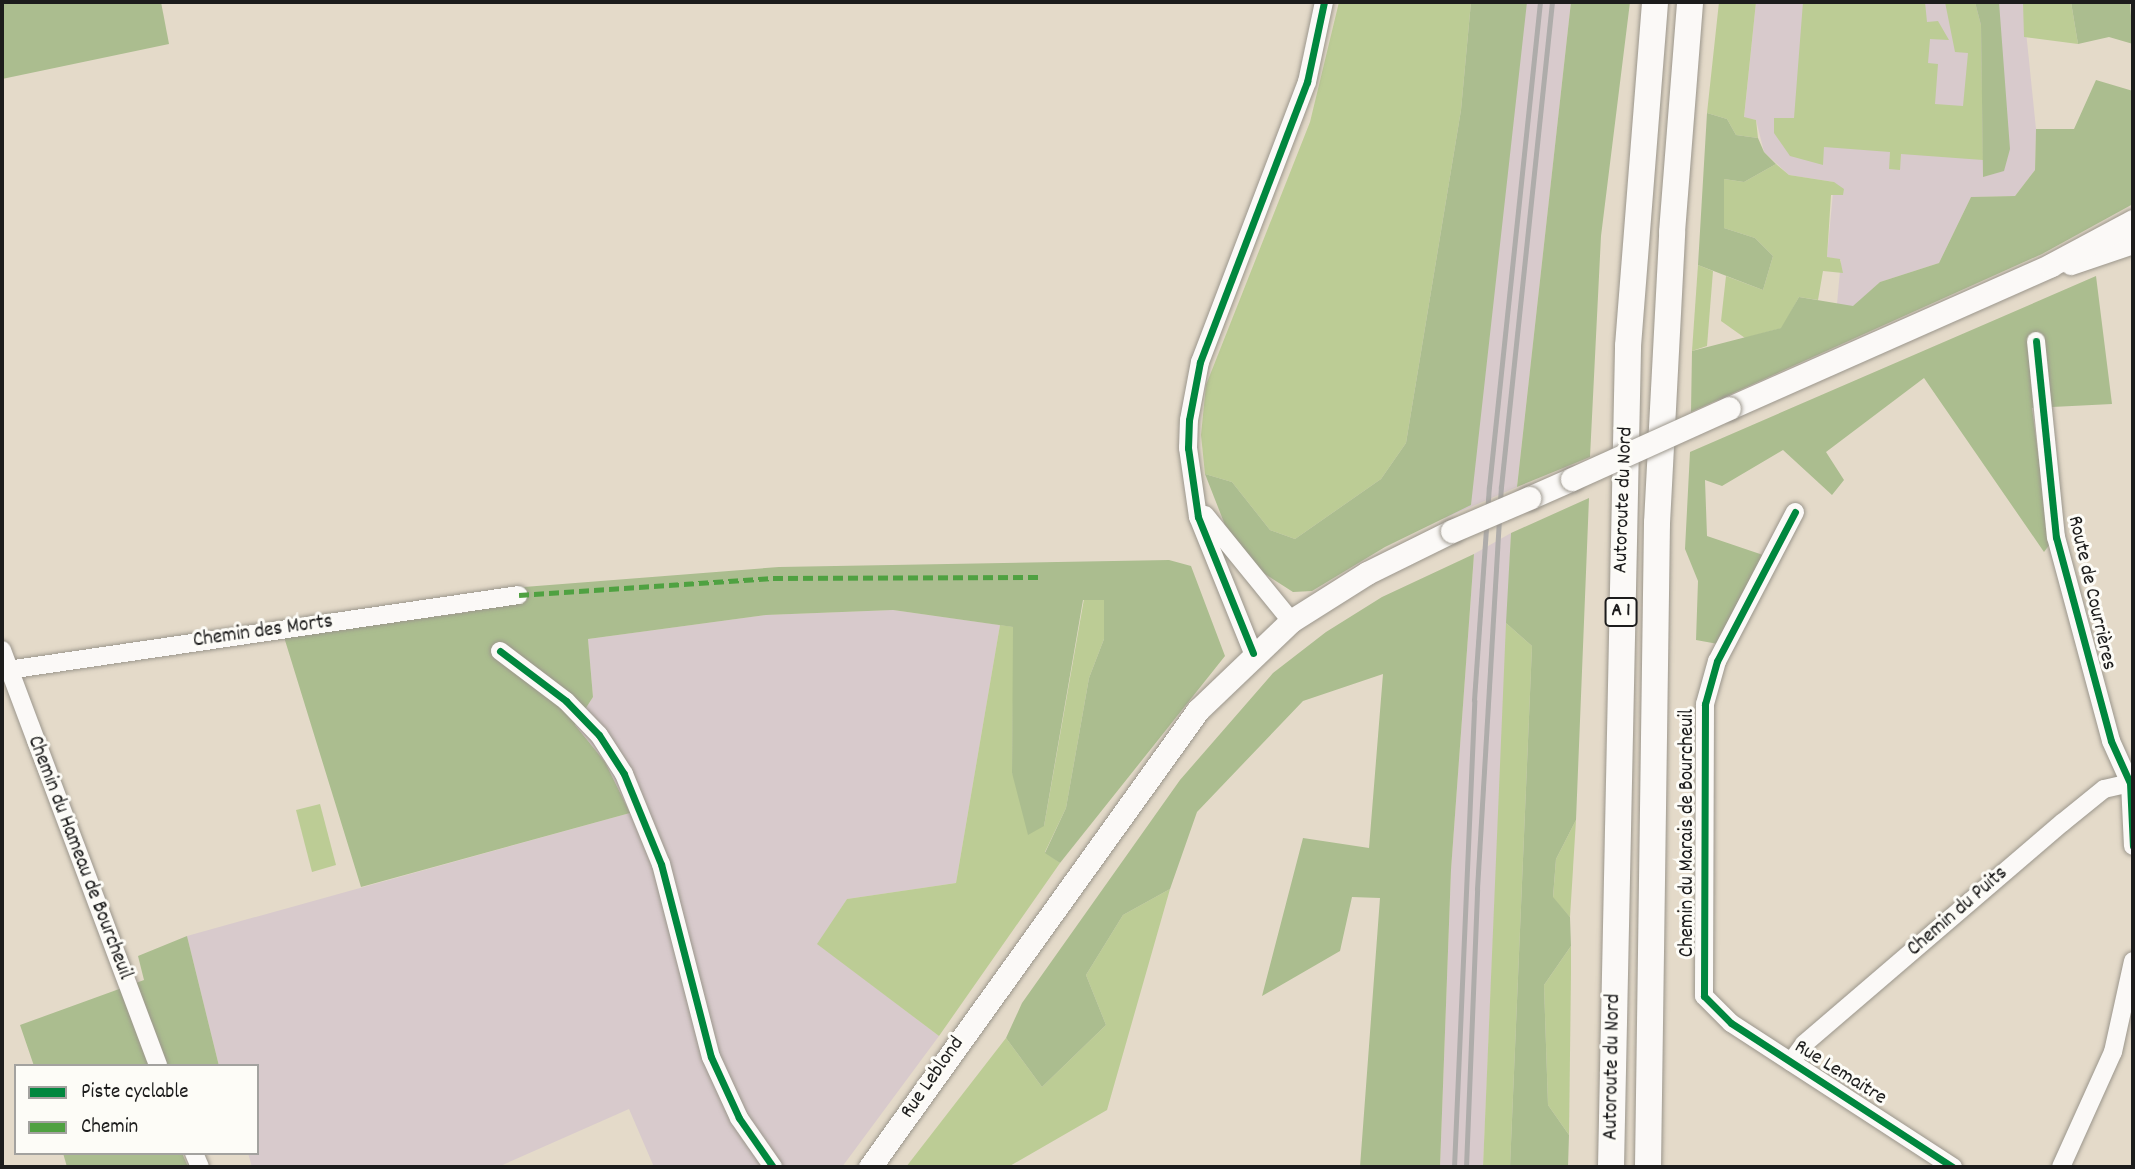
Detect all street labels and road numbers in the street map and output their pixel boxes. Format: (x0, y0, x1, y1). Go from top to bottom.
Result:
street label: Autoroute du Nord (1609, 426, 1639, 574)
street label: Route de Courrières (2061, 513, 2121, 673)
road number: A 1 (1604, 596, 1638, 628)
street label: Chemin des Morts (192, 610, 334, 654)
street label: Chemin du Marais de Bourcheuil (1675, 709, 1701, 957)
street label: Chemin du Hameau de Bourcheuil (21, 733, 137, 983)
street label: Chemin du Puits (1903, 862, 2013, 962)
street label: Autoroute du Nord (1599, 993, 1627, 1141)
street label: Rue Leblond (896, 1032, 970, 1124)
street label: Rue Lemaitre (1789, 1035, 1891, 1111)

